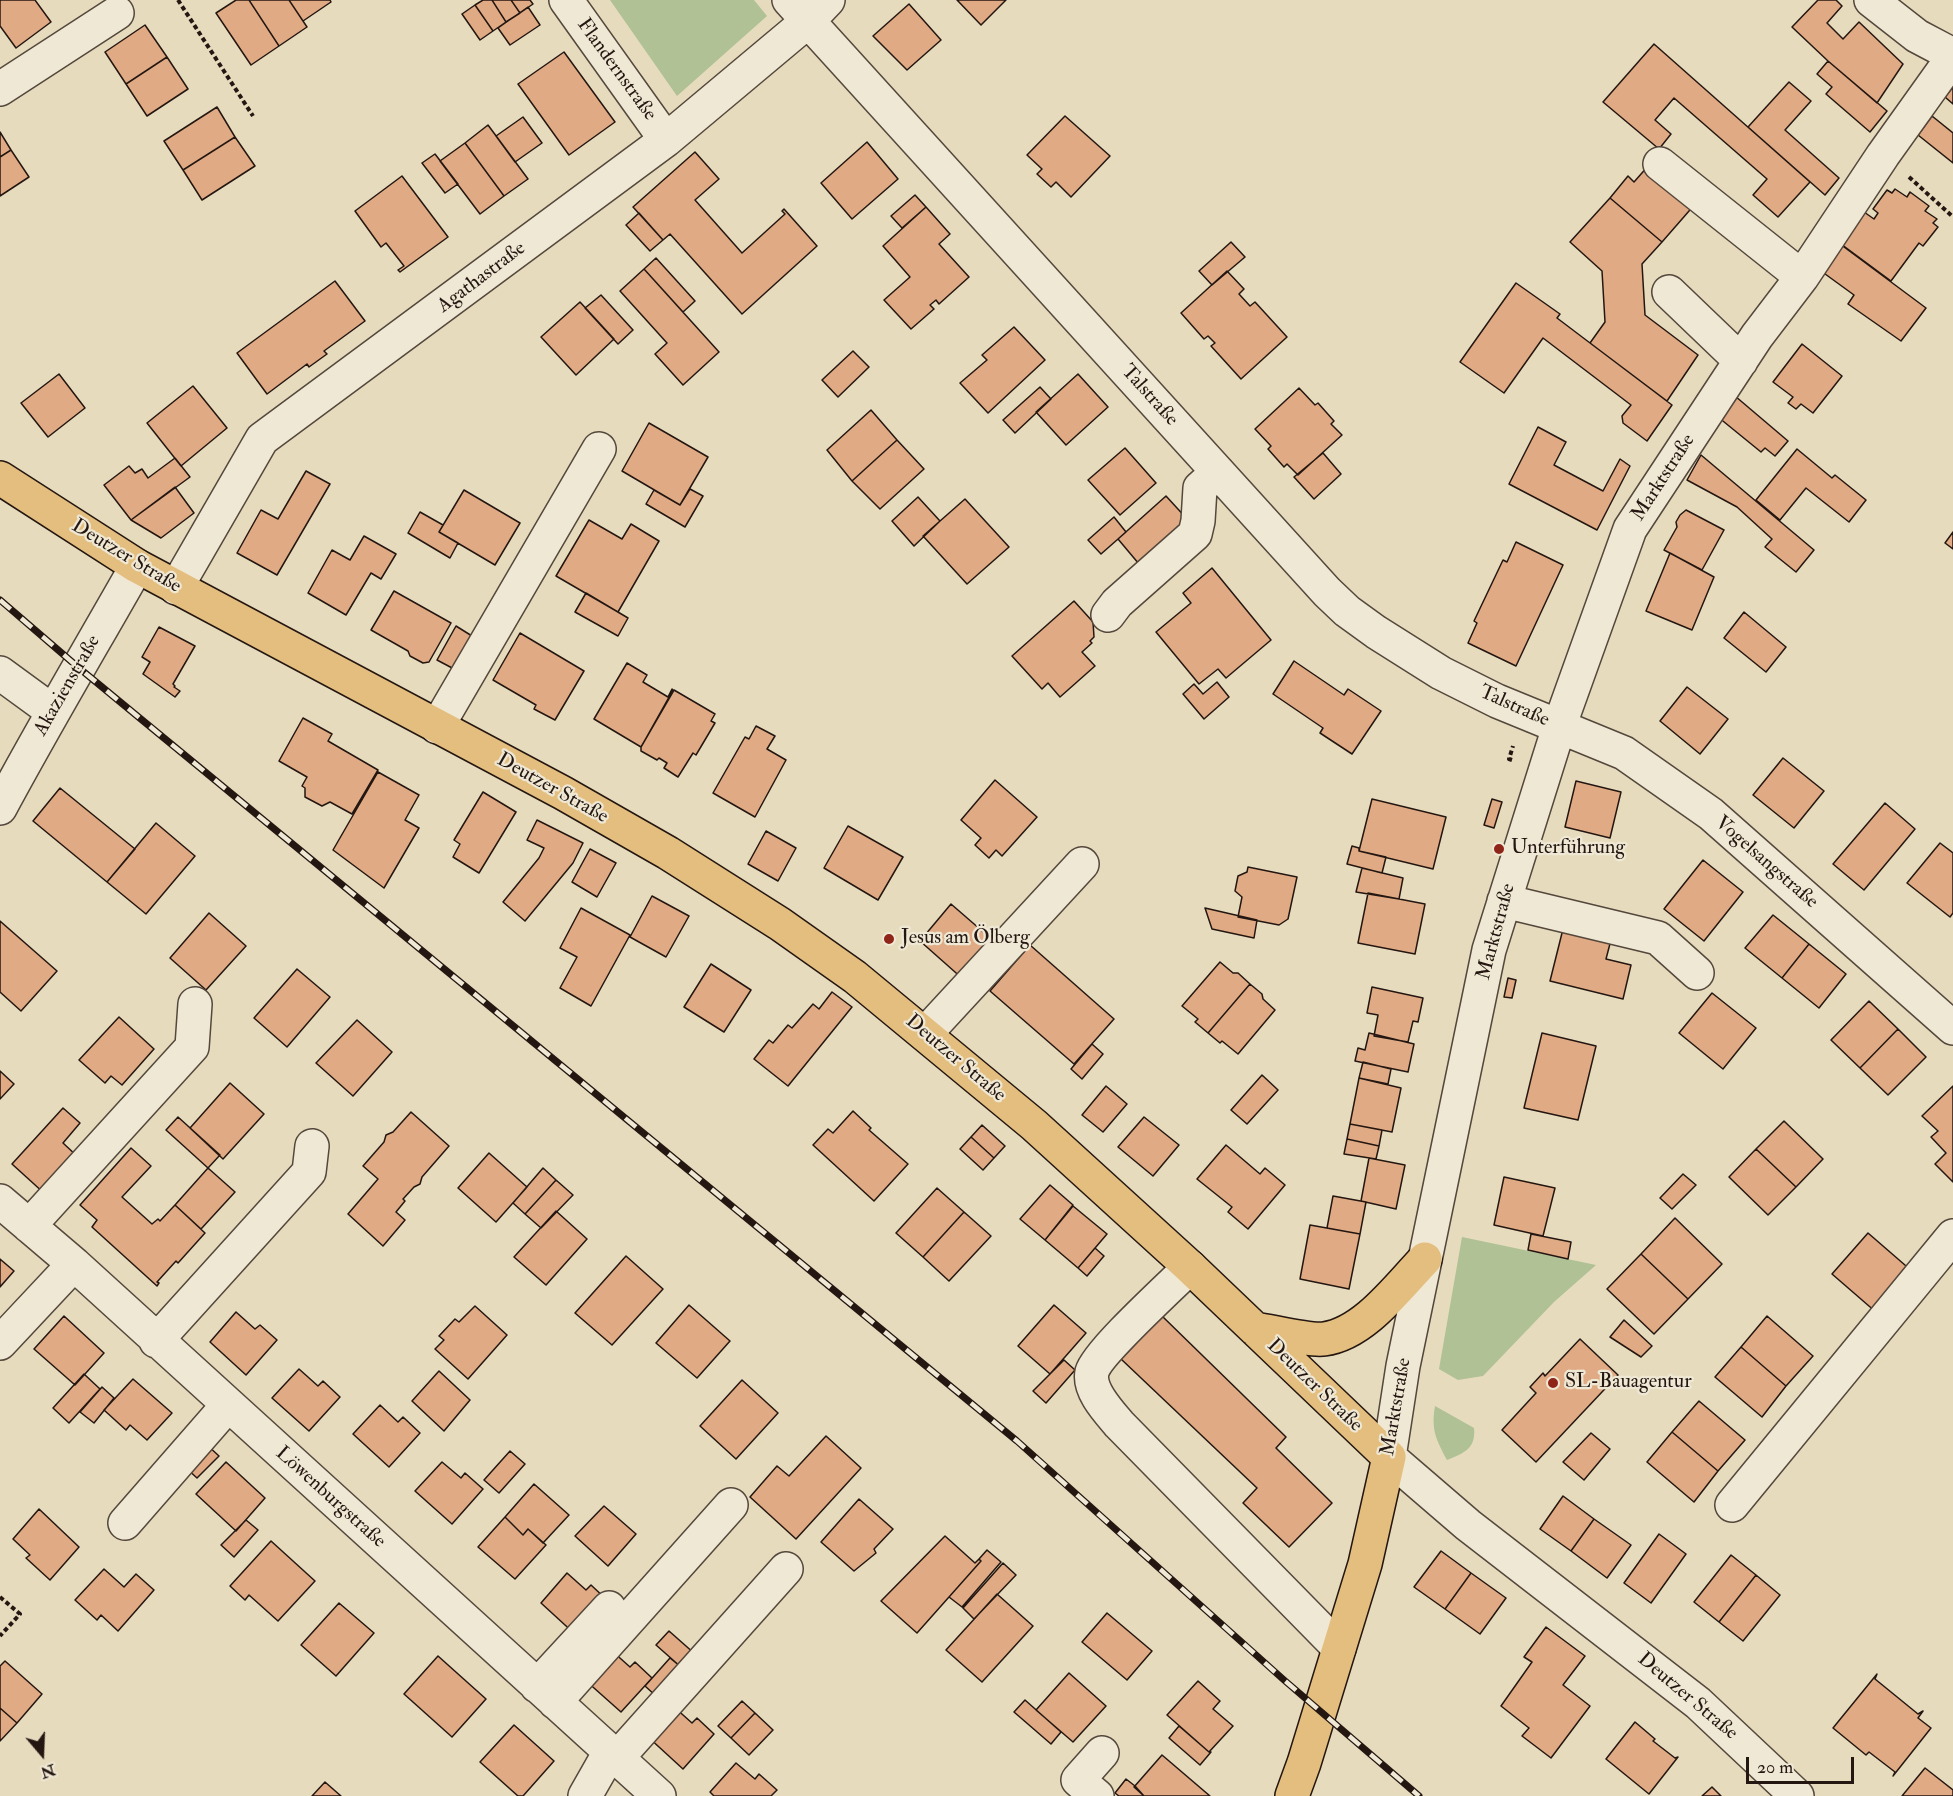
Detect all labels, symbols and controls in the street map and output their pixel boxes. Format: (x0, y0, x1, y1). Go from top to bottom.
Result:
street label: Flandernstraße (571, 14, 661, 126)
street label: Agathastraße (433, 237, 531, 319)
street label: Talstraße (1115, 360, 1183, 432)
street label: Marktstraße (1627, 430, 1701, 526)
street label: Deutzer Straße (67, 515, 185, 599)
street label: Akazienstraße (30, 631, 106, 741)
street label: Talstraße (1475, 681, 1553, 733)
street label: Deutzer Straße (492, 749, 612, 829)
street label: Vogelsangstraße (1710, 812, 1822, 914)
place label: Unterführung (1511, 837, 1625, 861)
marker: Unterführung (1492, 842, 1506, 856)
street label: Marktstraße (1473, 881, 1521, 983)
place label: Jesus am Ölberg (901, 927, 1030, 951)
marker: Jesus am Ölberg (882, 932, 896, 946)
street label: Deutzer Straße (900, 1010, 1010, 1108)
street label: Deutzer Straße (1261, 1334, 1367, 1438)
street label: Marktstraße (1377, 1356, 1417, 1458)
place label: SL-Bauagentur (1565, 1371, 1692, 1395)
marker: SL-Bauagentur (1546, 1376, 1560, 1390)
street label: Löwenburgstraße (270, 1442, 390, 1554)
street label: Deutzer Straße (1632, 1648, 1742, 1746)
north arrow (12, 1724, 72, 1784)
scale bar (1749, 1745, 1857, 1783)
text: 20 m (1757, 1756, 1793, 1779)
text: N (38, 1759, 58, 1783)

